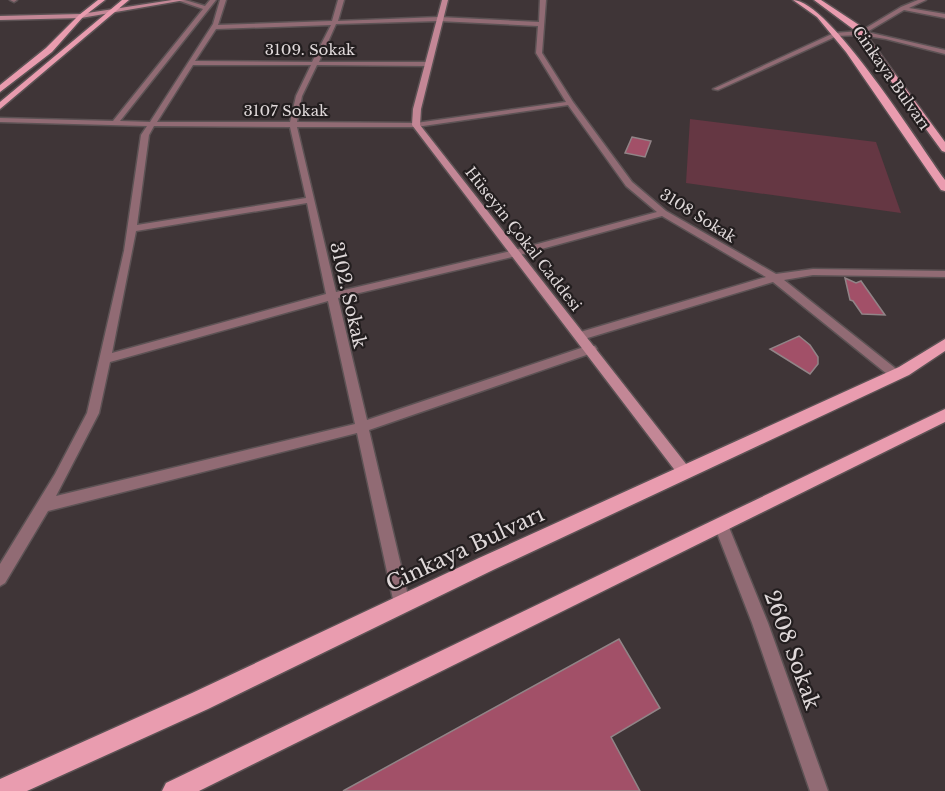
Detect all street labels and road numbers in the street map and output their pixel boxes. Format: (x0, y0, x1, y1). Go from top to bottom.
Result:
street label: Cinkaya Bulvarı (849, 22, 934, 133)
street label: 3109. Sokak (265, 40, 356, 59)
street label: 3107 Sokak (244, 101, 329, 120)
street label: Hüseyin Çokal Caddesi (461, 163, 586, 315)
street label: 3108 Sokak (657, 185, 741, 247)
street label: 3102. Sokak (325, 240, 371, 350)
street label: Cinkaya Bulvarı (382, 501, 548, 597)
street label: 2608 Sokak (758, 587, 826, 713)

